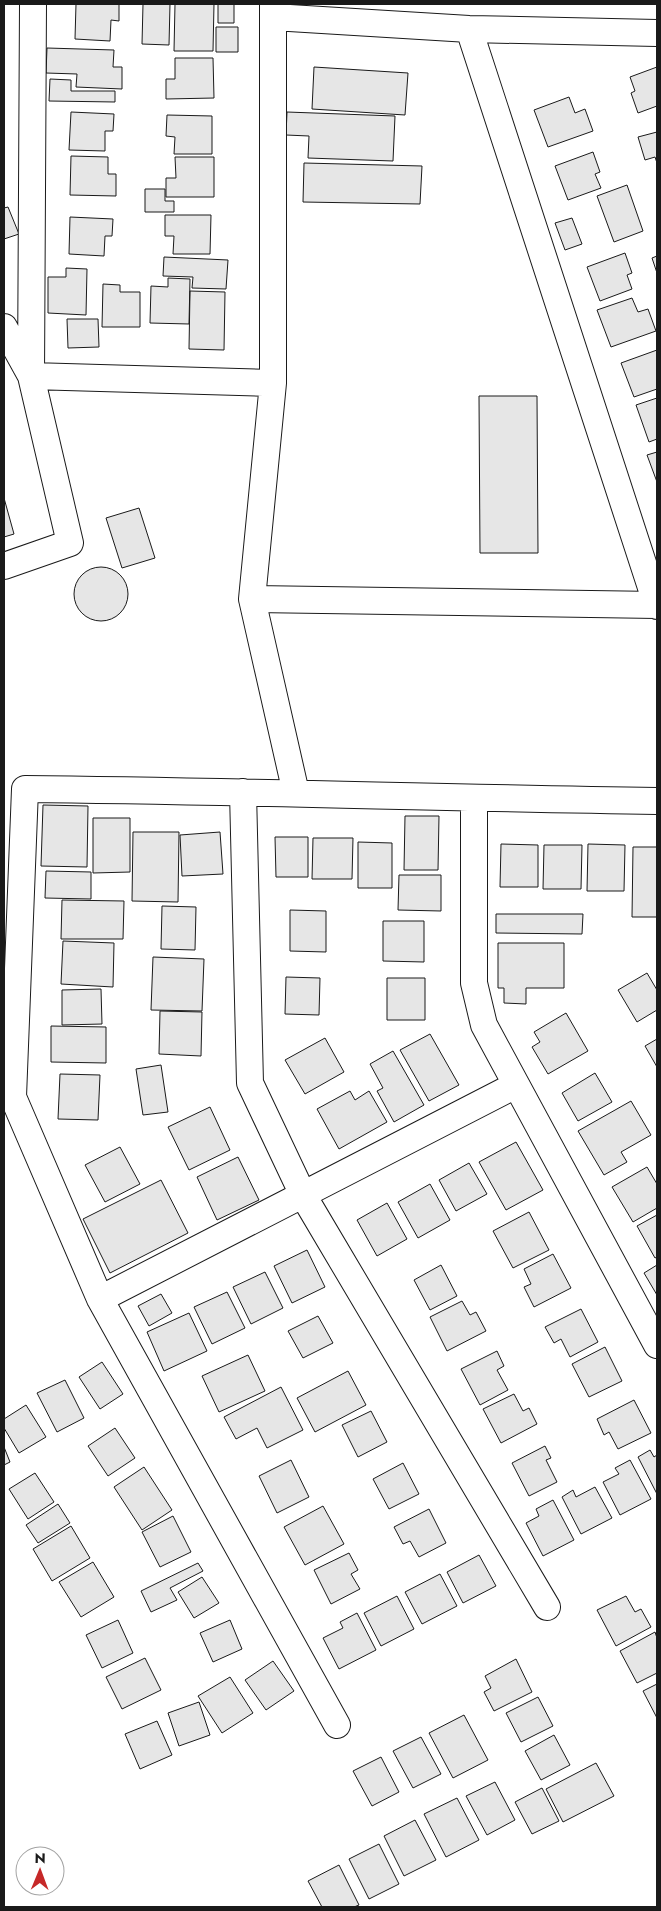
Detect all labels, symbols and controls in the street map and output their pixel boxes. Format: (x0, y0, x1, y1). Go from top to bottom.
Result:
north arrow (15, 1846, 65, 1896)
text: N (34, 1848, 46, 1868)

